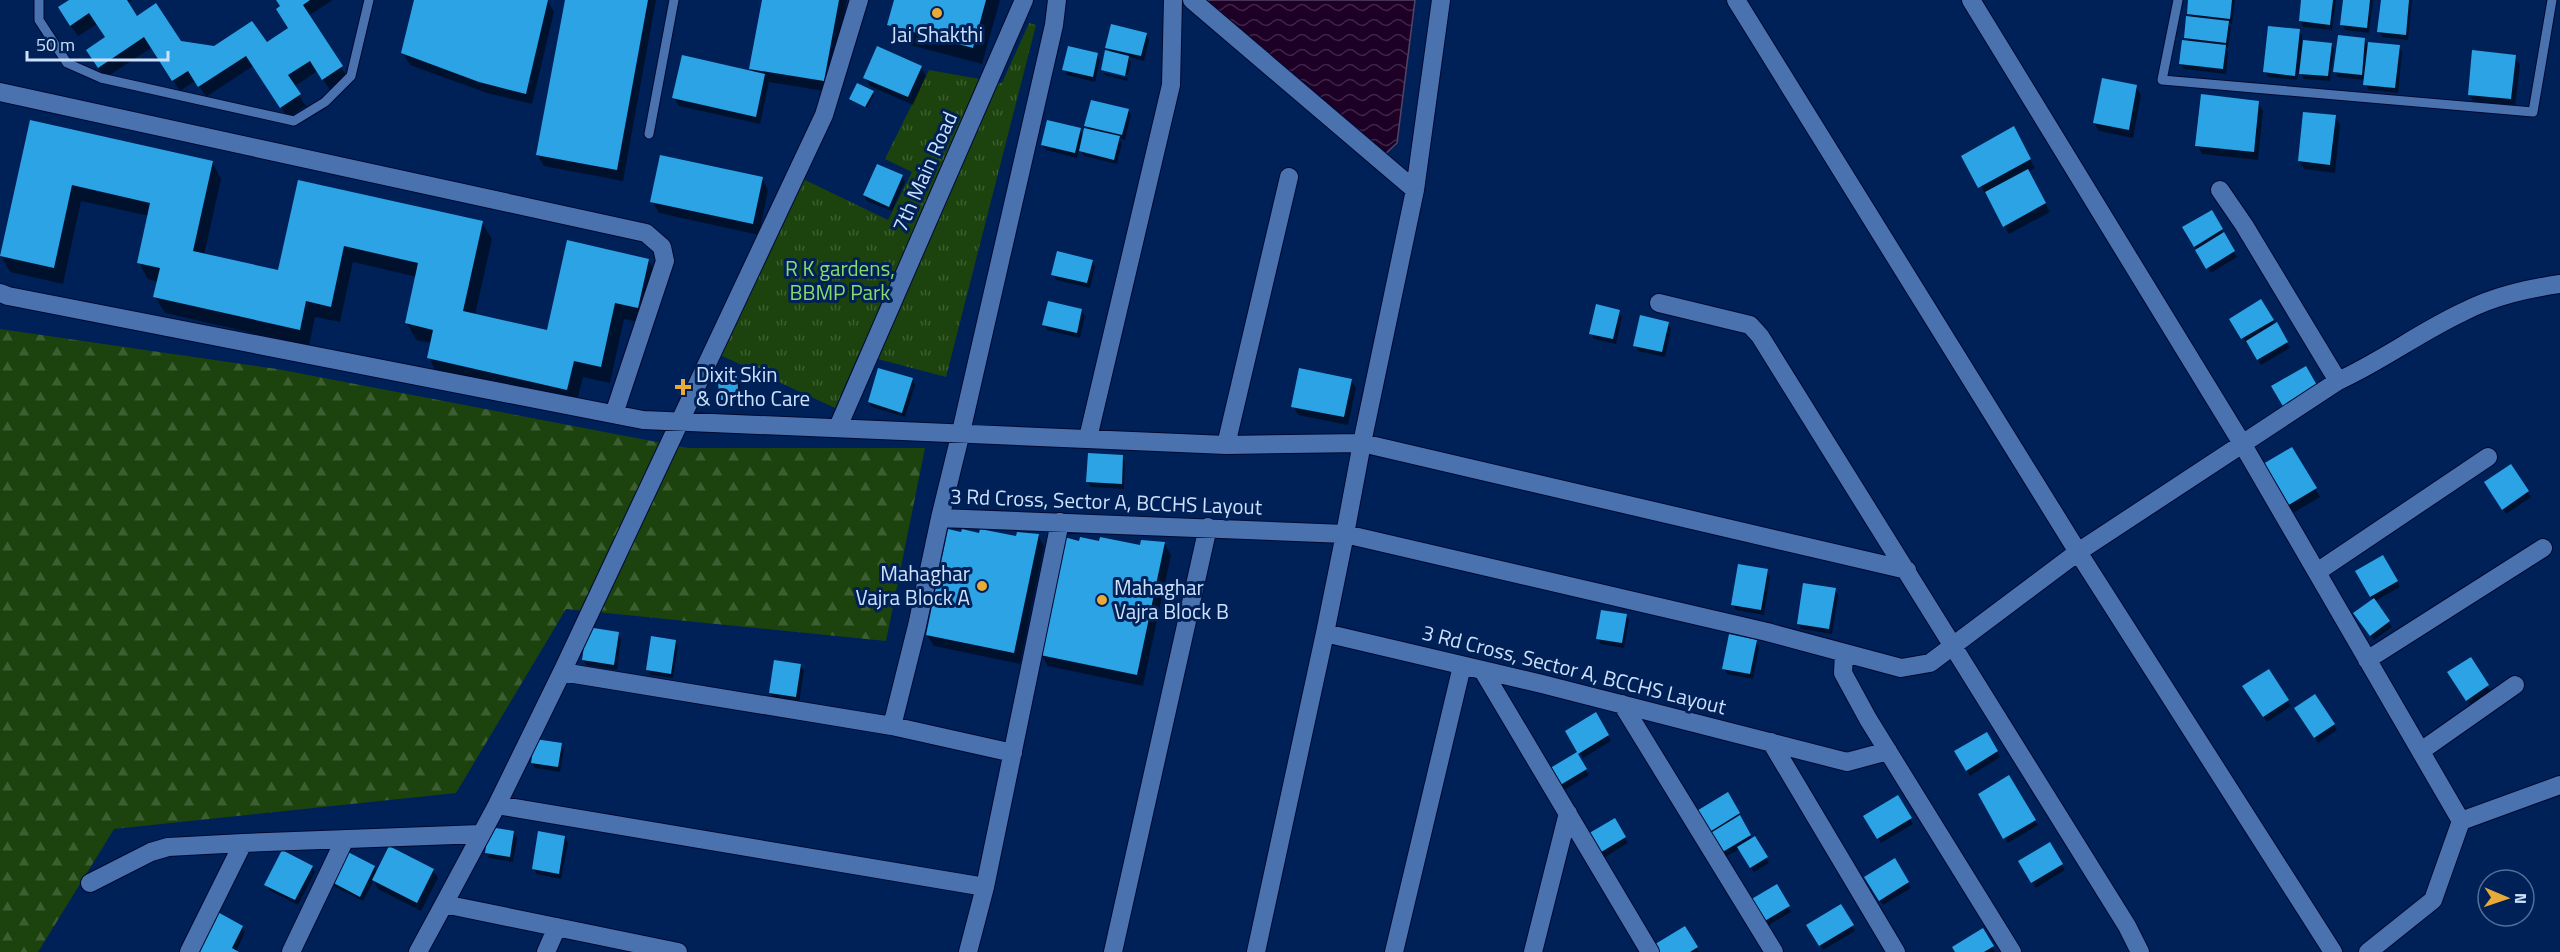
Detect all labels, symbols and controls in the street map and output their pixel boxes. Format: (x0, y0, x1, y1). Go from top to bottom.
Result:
marker: Jai Shakthi (930, 6, 944, 20)
place label: Jai Shakthi (891, 18, 983, 50)
scale bar (27, 24, 168, 62)
text: 50 m (36, 31, 75, 58)
street label: 7th Main Road (883, 106, 965, 237)
park label: R K gardens, BBMP Park (785, 252, 895, 308)
place label: Dixit Skin & Ortho Care (696, 358, 810, 414)
marker: Dixit Skin & Ortho Care (674, 378, 692, 396)
street label: 3 Rd Cross, Sector A, BCCHS Layout (949, 480, 1263, 522)
place label: Mahaghar Vajra Block A (856, 557, 970, 613)
place label: Mahaghar Vajra Block B (1114, 571, 1229, 627)
marker: Mahaghar Vajra Block A (975, 579, 989, 593)
marker: Mahaghar Vajra Block B (1095, 593, 1109, 607)
street label: 3 Rd Cross, Sector A, BCCHS Layout (1419, 616, 1730, 722)
north arrow (2476, 868, 2536, 928)
text: N (2509, 893, 2533, 904)

